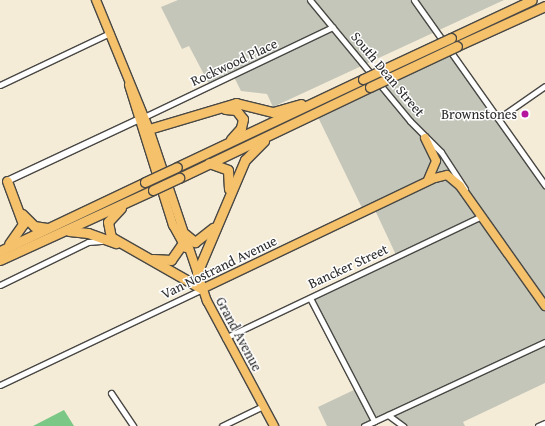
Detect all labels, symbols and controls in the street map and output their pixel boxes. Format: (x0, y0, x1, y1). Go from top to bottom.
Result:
street label: South Dean Street (348, 28, 428, 120)
street label: Rockwood Place (188, 35, 280, 89)
place label: Brownstones (441, 106, 517, 122)
marker: Brownstones (520, 109, 530, 119)
street label: Van Nostrand Avenue (159, 232, 279, 302)
street label: Bancker Street (305, 240, 391, 292)
street label: Grand Avenue (212, 294, 266, 374)

